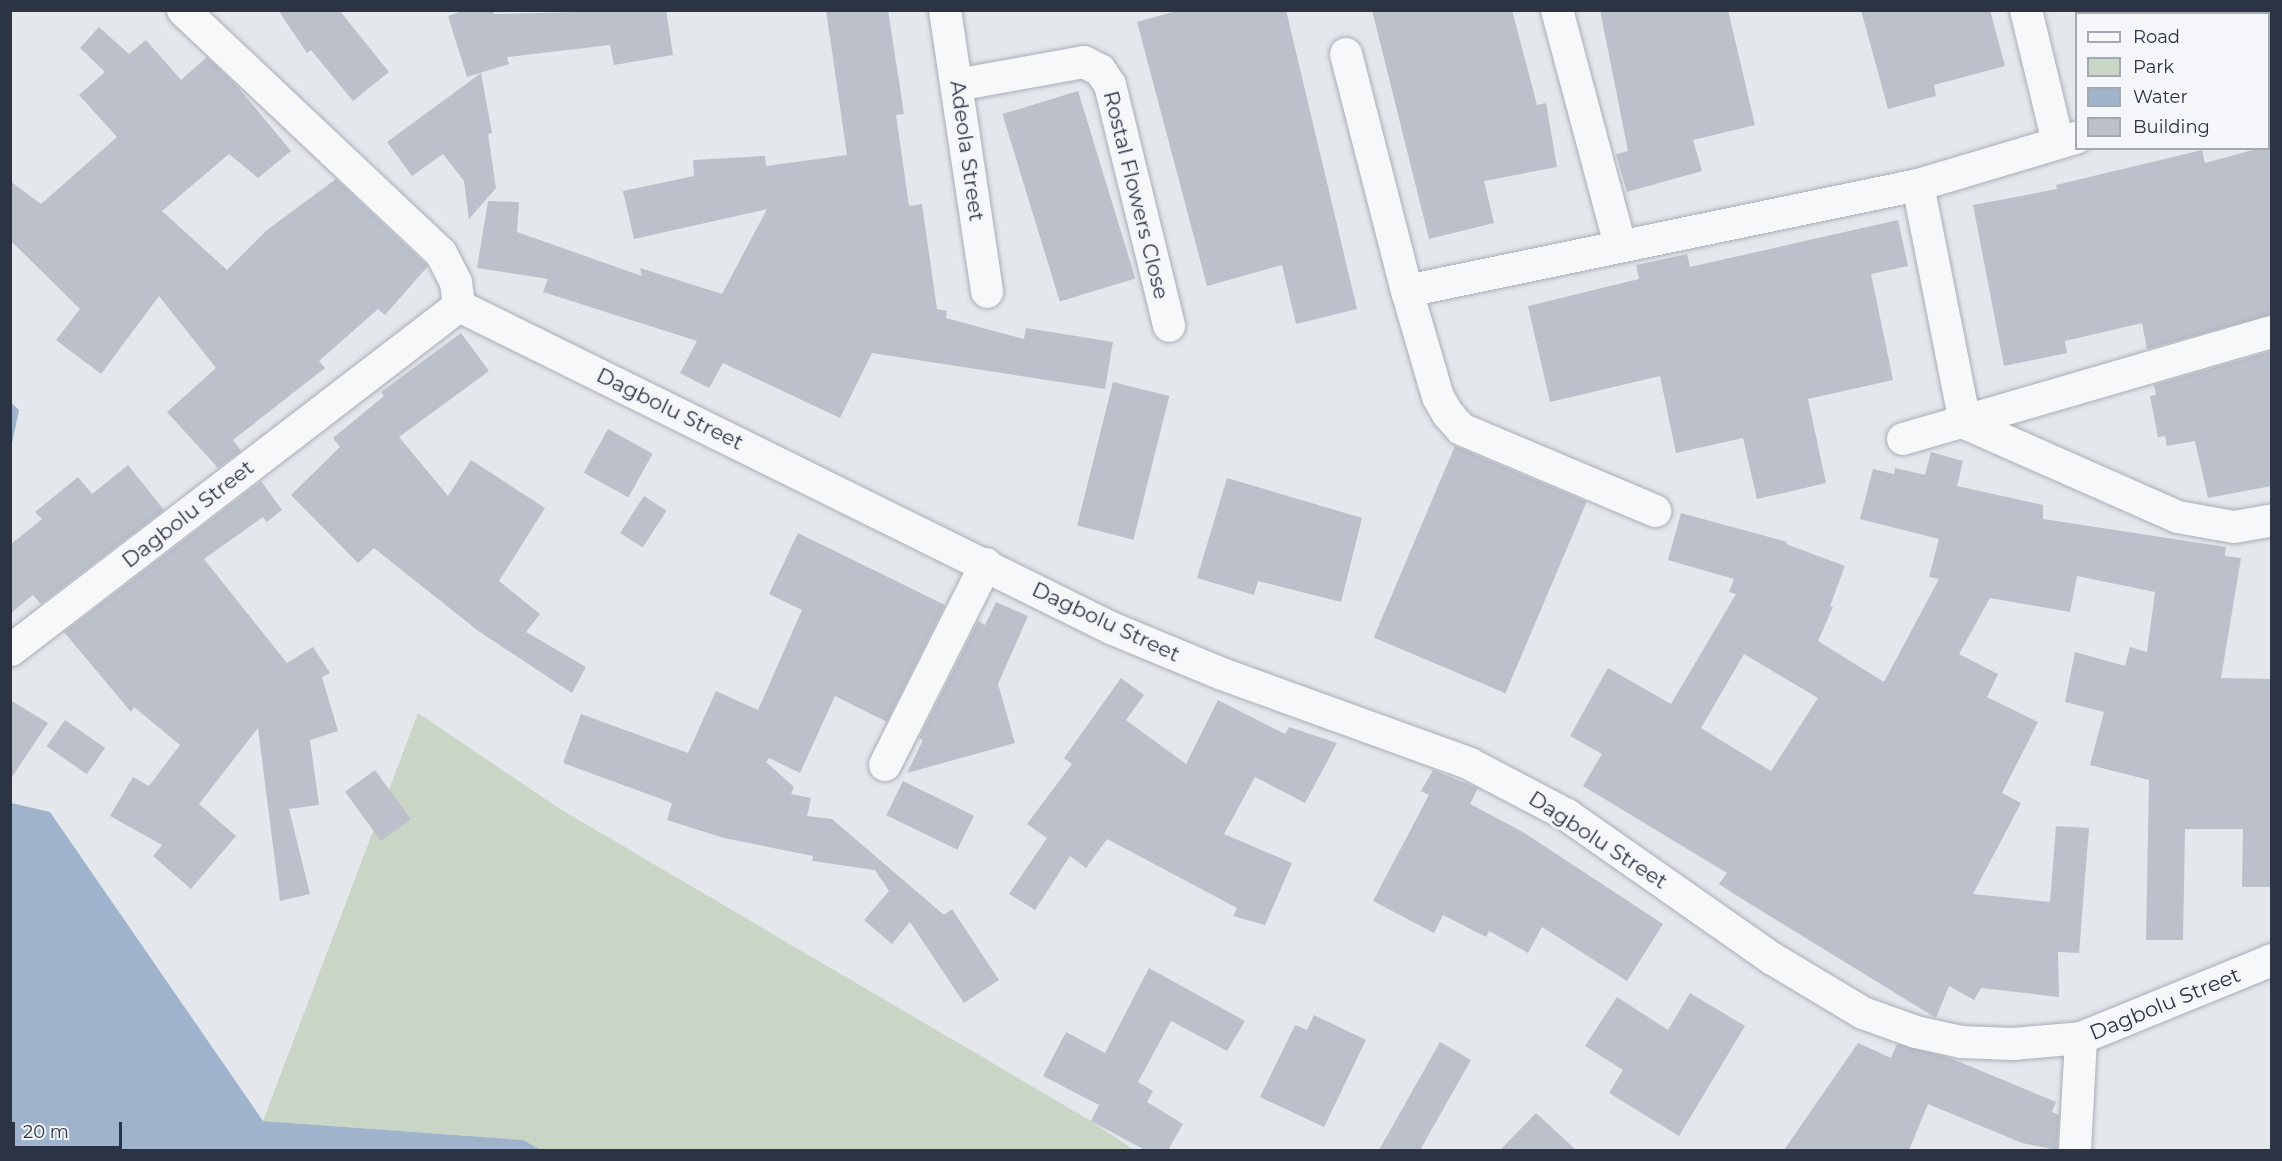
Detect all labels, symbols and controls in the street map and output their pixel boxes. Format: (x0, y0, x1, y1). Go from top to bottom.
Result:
legend (2075, 12, 2270, 150)
text: Road (2133, 26, 2180, 48)
text: Park (2133, 56, 2174, 78)
street label: Adeola Street (945, 79, 989, 223)
text: Water (2133, 86, 2188, 108)
street label: Rostal Flowers Close (1098, 88, 1174, 302)
text: Building (2133, 116, 2210, 138)
street label: Dagbolu Street (592, 363, 748, 455)
street label: Dagbolu Street (117, 455, 259, 573)
street label: Dagbolu Street (1028, 577, 1184, 667)
street label: Dagbolu Street (1524, 786, 1672, 894)
street label: Dagbolu Street (2086, 962, 2244, 1046)
scale bar (15, 1110, 124, 1148)
text: 20 m (23, 1121, 69, 1143)

